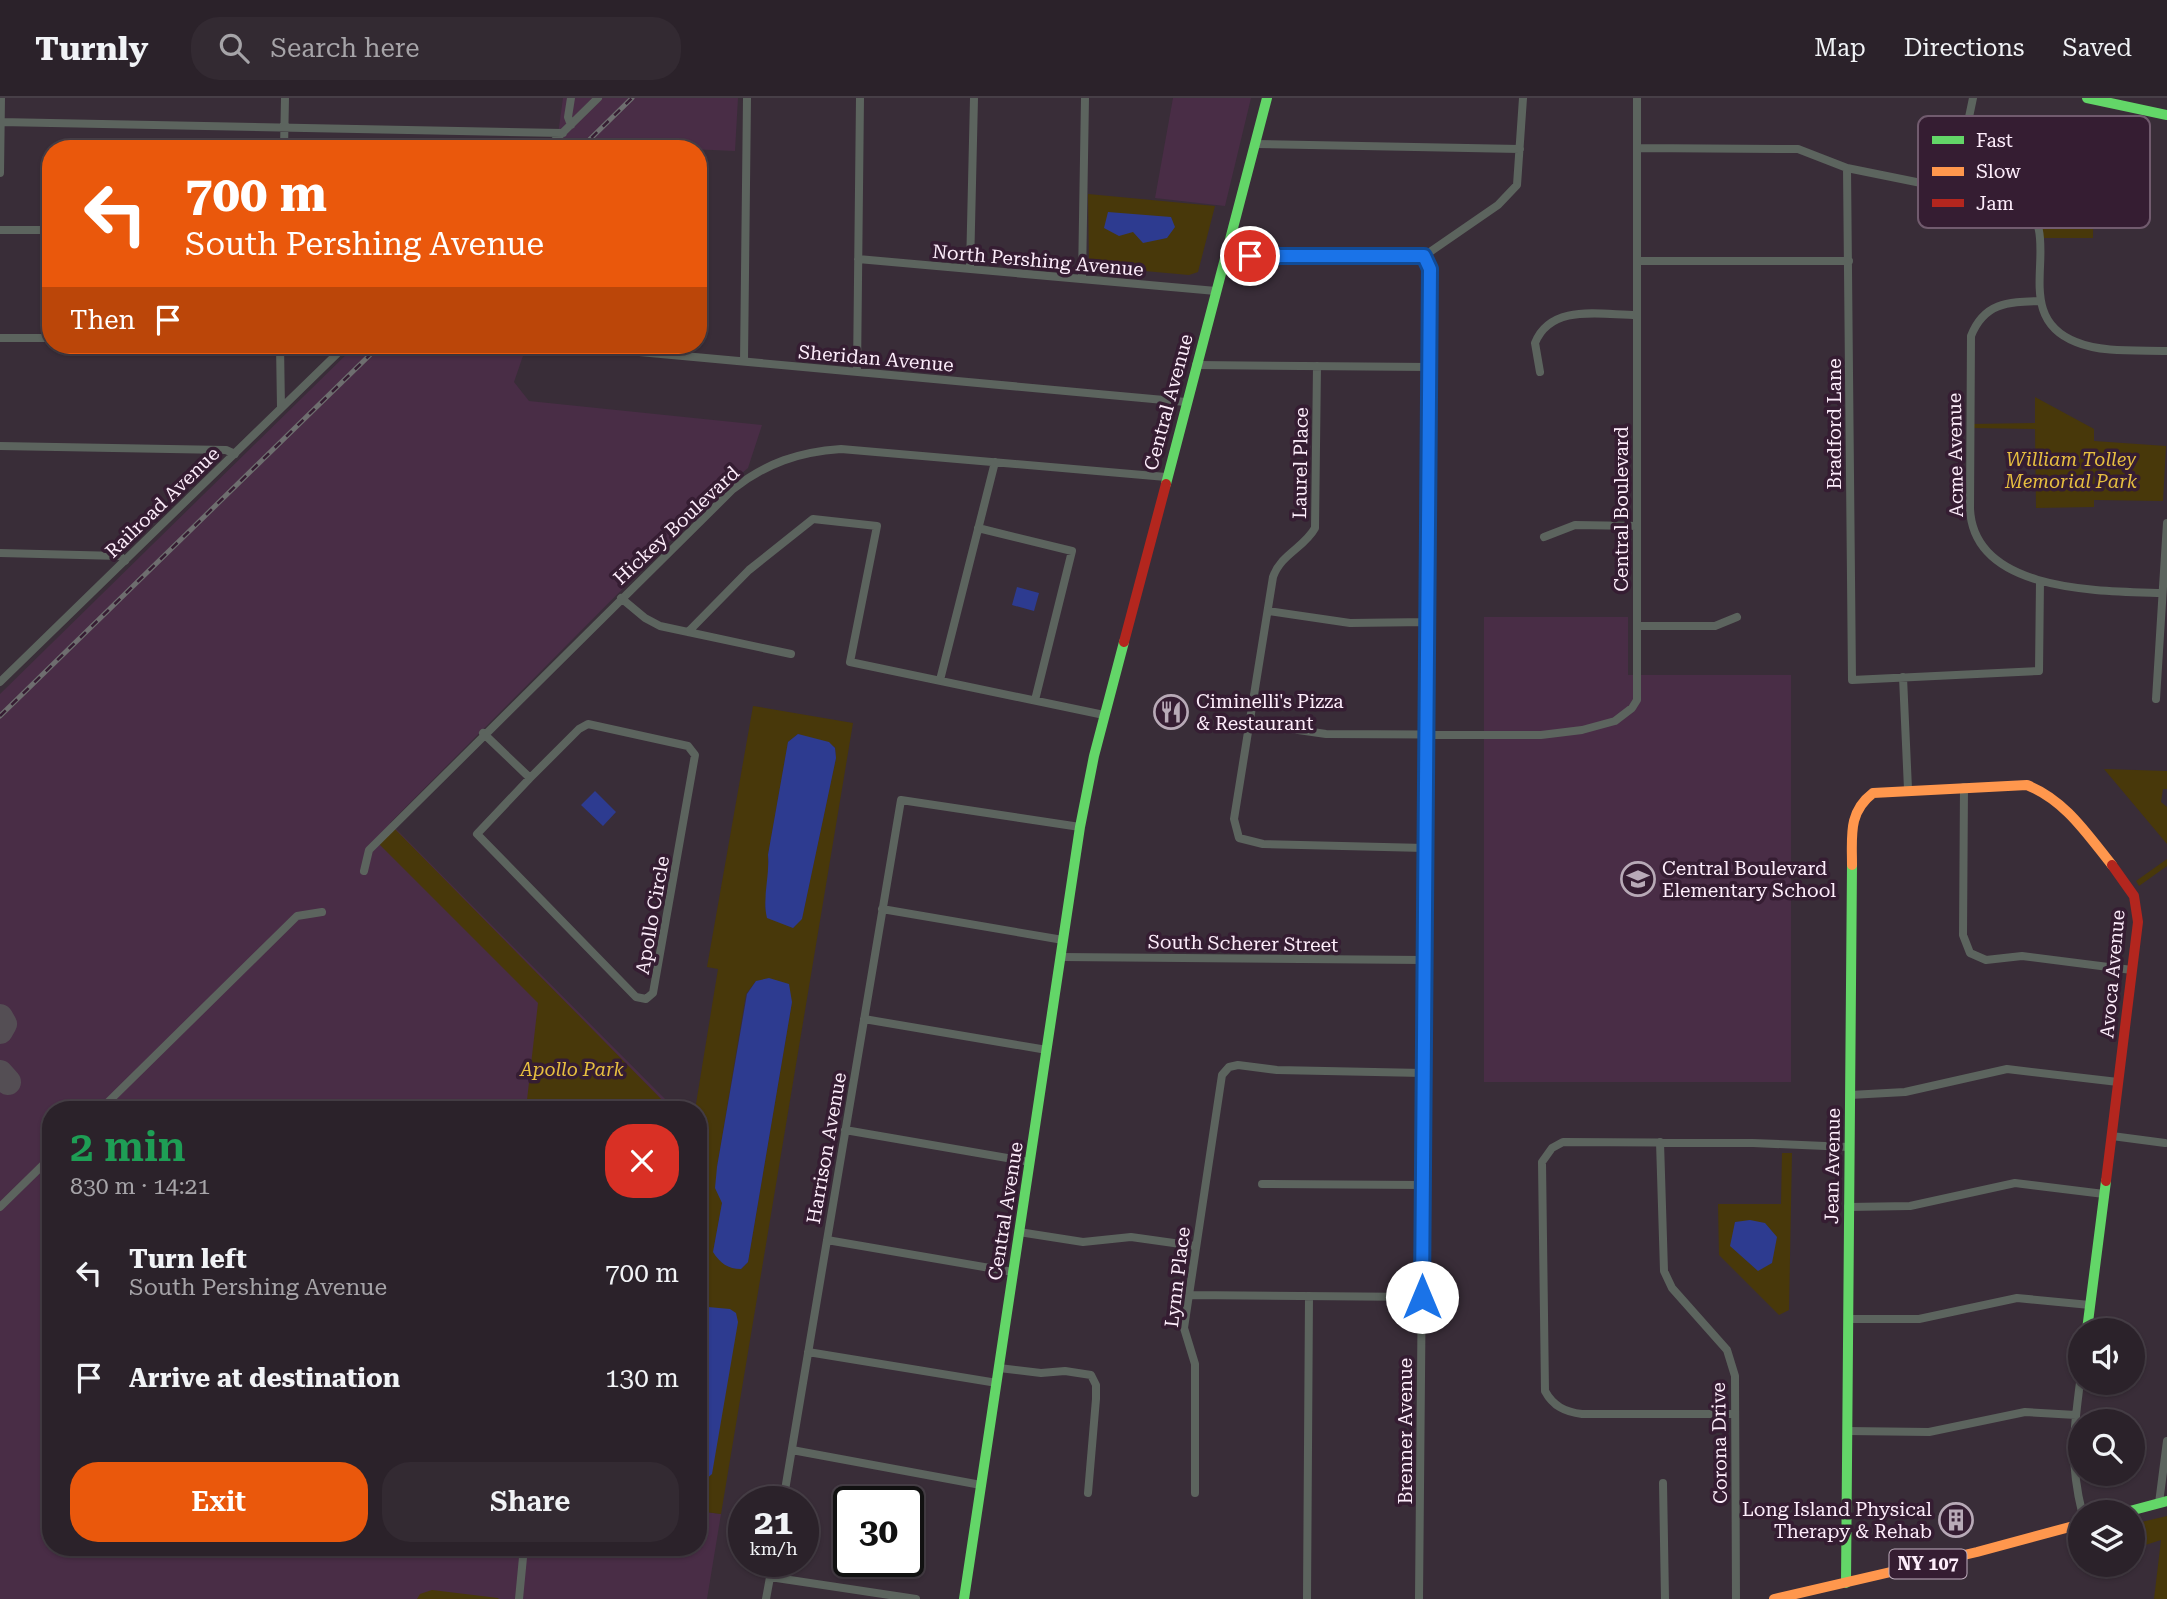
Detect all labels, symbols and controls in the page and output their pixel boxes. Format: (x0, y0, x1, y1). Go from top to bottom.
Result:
search box (191, 17, 681, 80)
text: Turnly (35, 29, 149, 68)
icon: search (215, 29, 253, 67)
text: Search here (271, 33, 419, 63)
text: Map (1814, 34, 1866, 62)
text: Directions (1904, 34, 2024, 62)
text: Saved (2062, 34, 2132, 62)
legend (1918, 116, 2150, 228)
text: Fast (1976, 129, 2013, 152)
text: Slow (1976, 160, 2021, 183)
text: 700 m (185, 166, 327, 223)
icon: left (70, 168, 161, 259)
text: Jam (1976, 192, 2014, 215)
text: South Pershing Avenue (185, 225, 544, 263)
pin (1220, 226, 1280, 286)
icon: arrive (1231, 237, 1269, 275)
street label: North Pershing Avenue (931, 240, 1145, 281)
icon: arrive (149, 301, 187, 339)
text: Then (70, 305, 135, 335)
street label: Central Avenue (1139, 331, 1198, 473)
street label: Sheridan Avenue (797, 340, 955, 377)
street label: Bradford Lane (1823, 358, 1846, 490)
street label: Acme Avenue (1943, 393, 1968, 517)
street label: Laurel Place (1288, 407, 1313, 519)
street label: Central Boulevard (1610, 426, 1633, 592)
street label: Railroad Avenue (101, 442, 224, 563)
park label: William Tolley Memorial Park (2004, 448, 2138, 493)
street label: Hickey Boulevard (609, 461, 744, 590)
place label: Ciminelli's Pizza & Restaurant (1196, 690, 1344, 735)
restaurant icon: Ciminelli's Pizza & Restaurant (1152, 693, 1190, 731)
street label: Apollo Circle (631, 854, 674, 976)
place label: Central Boulevard Elementary School (1662, 857, 1836, 902)
school or university icon: Central Boulevard Elementary School (1619, 860, 1657, 898)
street label: Avoca Avenue (2095, 909, 2130, 1039)
street label: South Scherer Street (1148, 930, 1338, 957)
park label: Apollo Park (519, 1058, 625, 1081)
street label: Harrison Avenue (802, 1071, 851, 1226)
street label: Jean Avenue (1820, 1108, 1845, 1224)
text: 2 min (70, 1122, 186, 1171)
button: close (605, 1124, 679, 1198)
street label: Central Avenue (983, 1140, 1028, 1282)
text: 830 m · 14:21 (70, 1173, 210, 1200)
street label: Lynn Place (1160, 1225, 1195, 1329)
text: Turn left (129, 1244, 247, 1274)
icon: left (70, 1254, 108, 1292)
text: 700 m (605, 1258, 679, 1288)
position arrow (1385, 1260, 1459, 1334)
text: South Pershing Avenue (129, 1274, 387, 1301)
map controls (2068, 1318, 2145, 1577)
button: sound (2068, 1318, 2145, 1395)
street label: Brenner Avenue (1394, 1358, 1417, 1504)
icon: arrive (70, 1359, 108, 1397)
text: Arrive at destination (129, 1363, 400, 1393)
text: 130 m (605, 1363, 679, 1393)
street label: Corona Drive (1707, 1382, 1732, 1504)
button: search (2068, 1409, 2145, 1486)
button: Exit (70, 1462, 368, 1542)
button: Share (382, 1462, 679, 1542)
speed limit sign: 30 (833, 1486, 924, 1577)
place label: Long Island Physical Therapy & Rehab (1742, 1498, 1932, 1543)
button: layers (2068, 1500, 2145, 1577)
building icon: Long Island Physical Therapy & Rehab (1937, 1501, 1975, 1539)
text: 21 (754, 1502, 793, 1543)
text: km/h (749, 1538, 798, 1559)
road number: NY 107 (1890, 1549, 1966, 1578)

